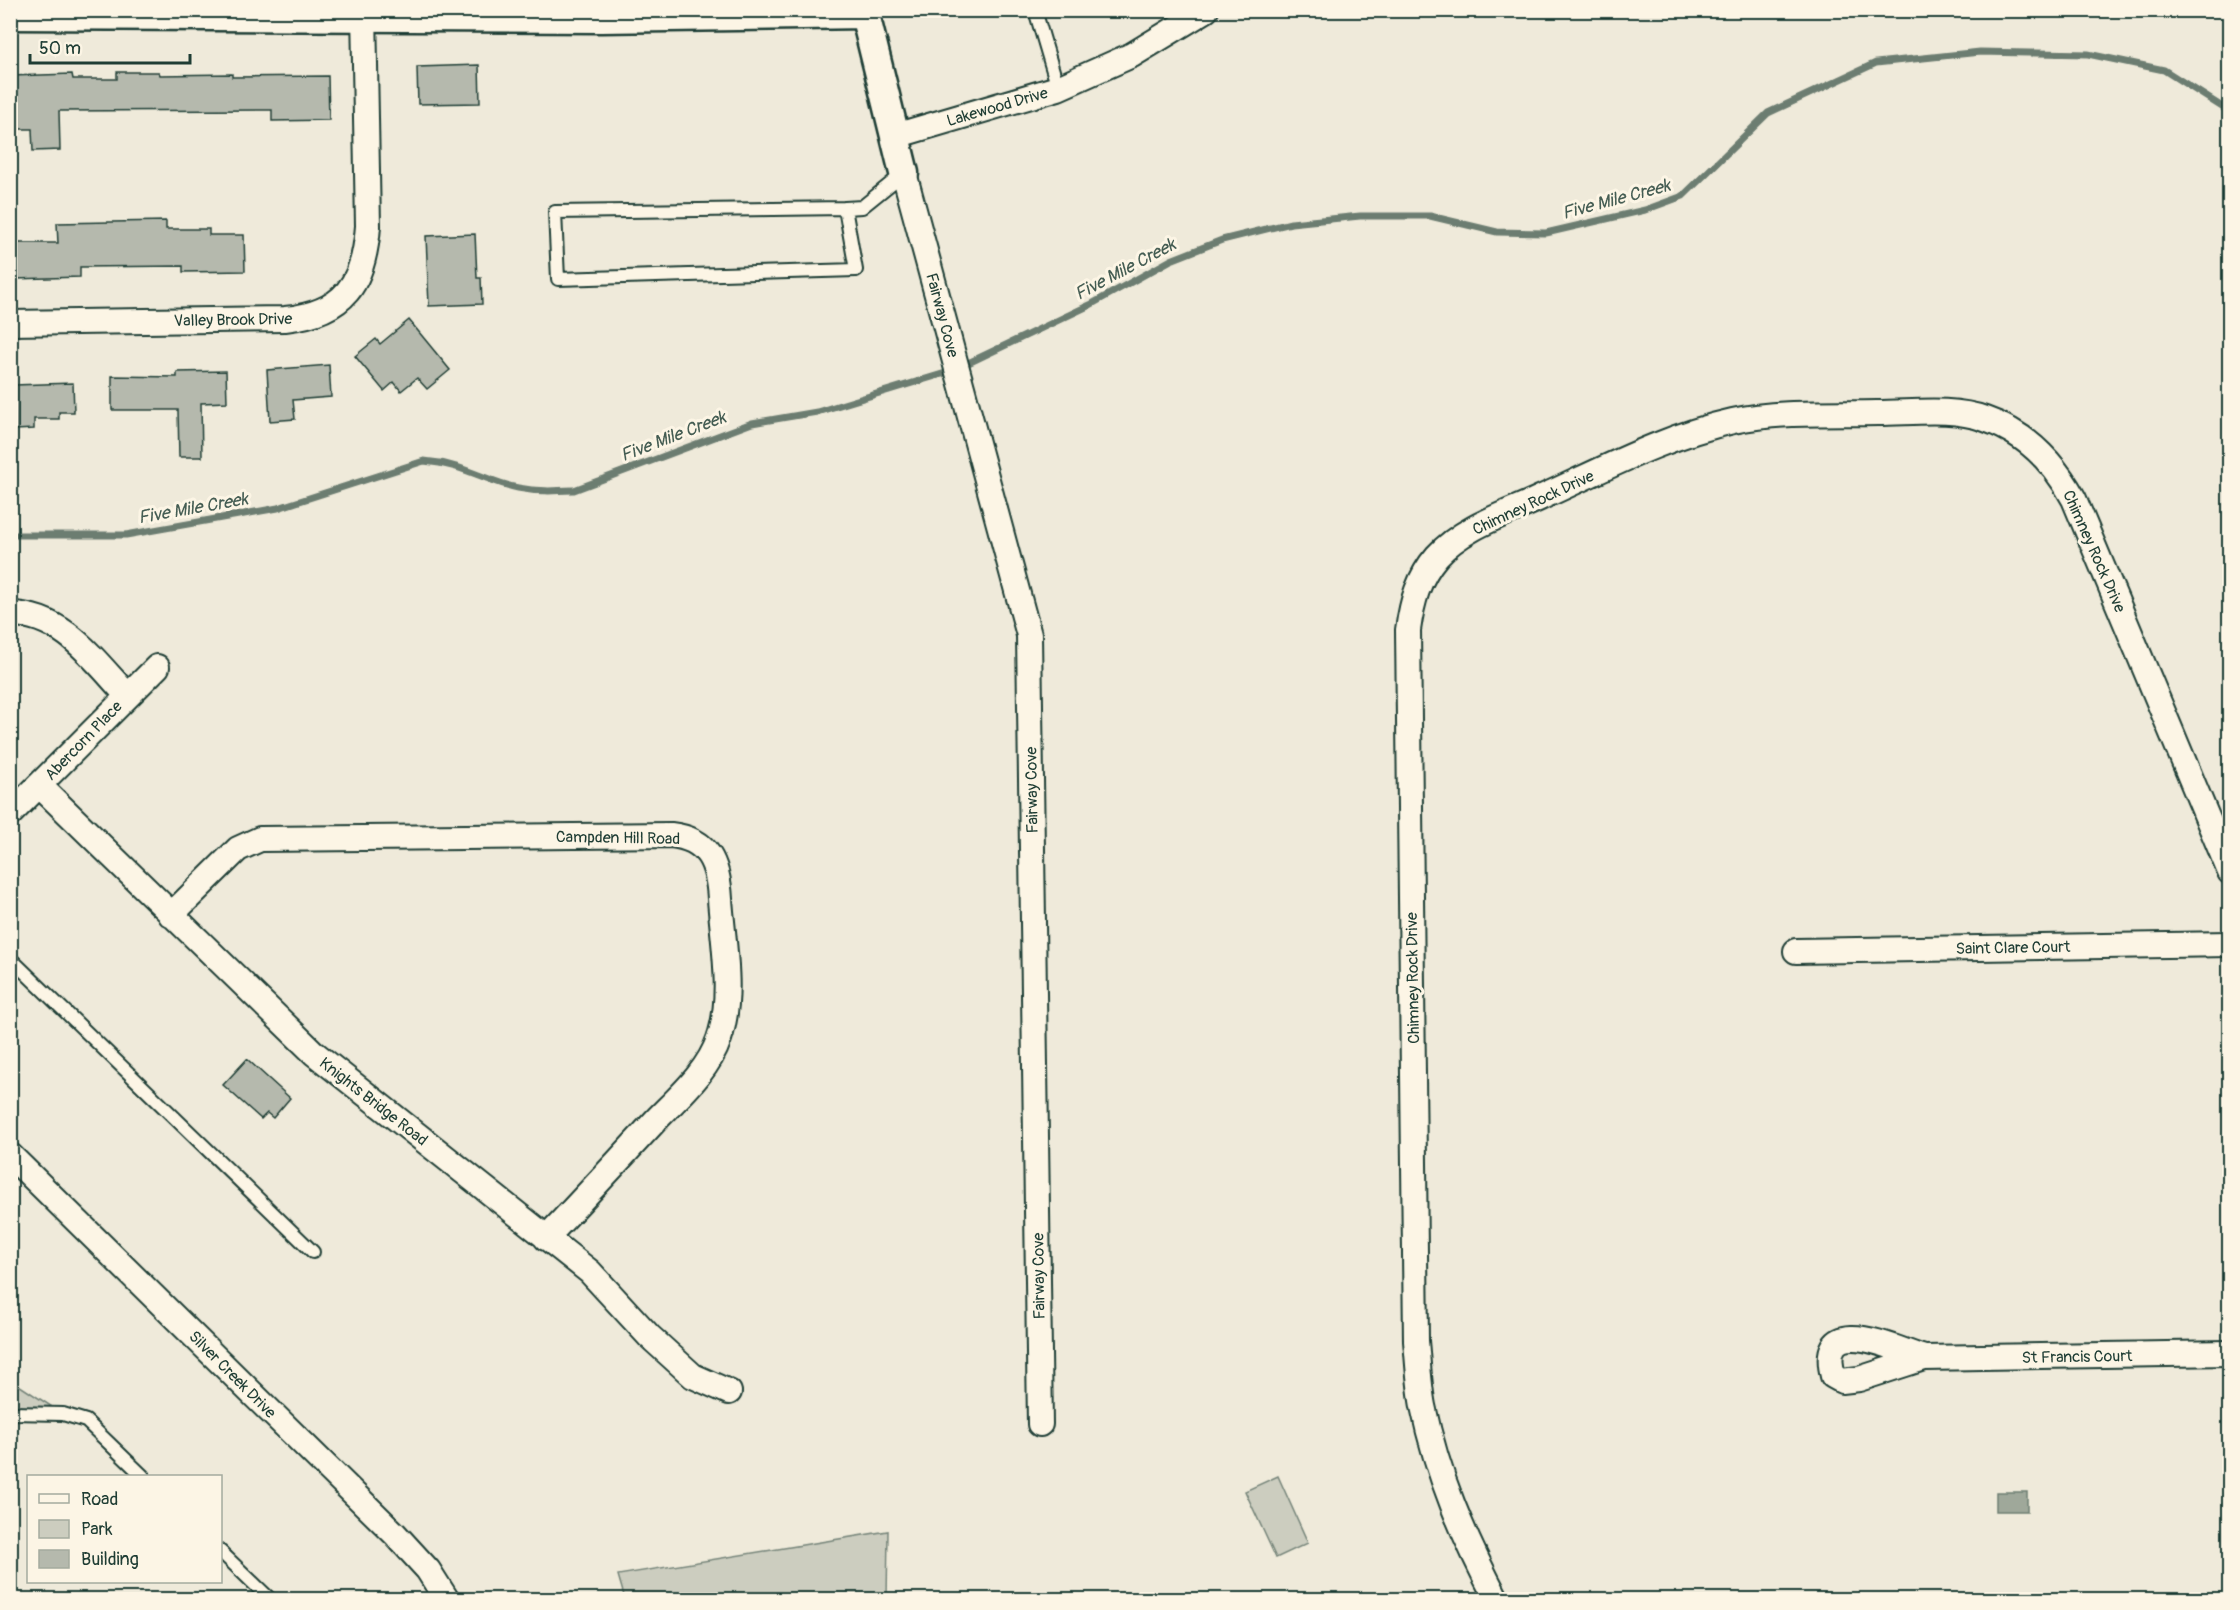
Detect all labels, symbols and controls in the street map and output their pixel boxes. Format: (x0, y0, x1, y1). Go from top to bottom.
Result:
scale bar (30, 27, 190, 65)
text: 50 m (39, 37, 81, 60)
street label: Lakewood Drive (944, 83, 1050, 131)
water label: Five Mile Creek (1559, 174, 1674, 225)
water label: Five Mile Creek (1071, 233, 1181, 306)
street label: Fairway Cove (921, 271, 963, 360)
street label: Valley Brook Drive (173, 309, 293, 331)
water label: Five Mile Creek (617, 405, 731, 467)
street label: Chimney Rock Drive (1469, 466, 1597, 540)
water label: Five Mile Creek (136, 487, 251, 529)
street label: Chimney Rock Drive (2058, 487, 2130, 616)
street label: Abercorn Place (41, 697, 127, 785)
street label: Fairway Cove (1021, 746, 1043, 834)
street label: Campden Hill Road (556, 827, 680, 849)
street label: Chimney Rock Drive (1402, 912, 1424, 1044)
street label: Saint Clare Court (1955, 937, 2071, 959)
street label: Knights Bridge Road (315, 1053, 432, 1150)
street label: Fairway Cove (1028, 1232, 1050, 1320)
street label: Silver Creek Drive (184, 1327, 280, 1423)
street label: St Francis Court (2021, 1346, 2133, 1368)
legend (27, 1475, 222, 1583)
text: Road (81, 1488, 118, 1511)
text: Park (81, 1518, 113, 1541)
text: Building (81, 1548, 139, 1571)

